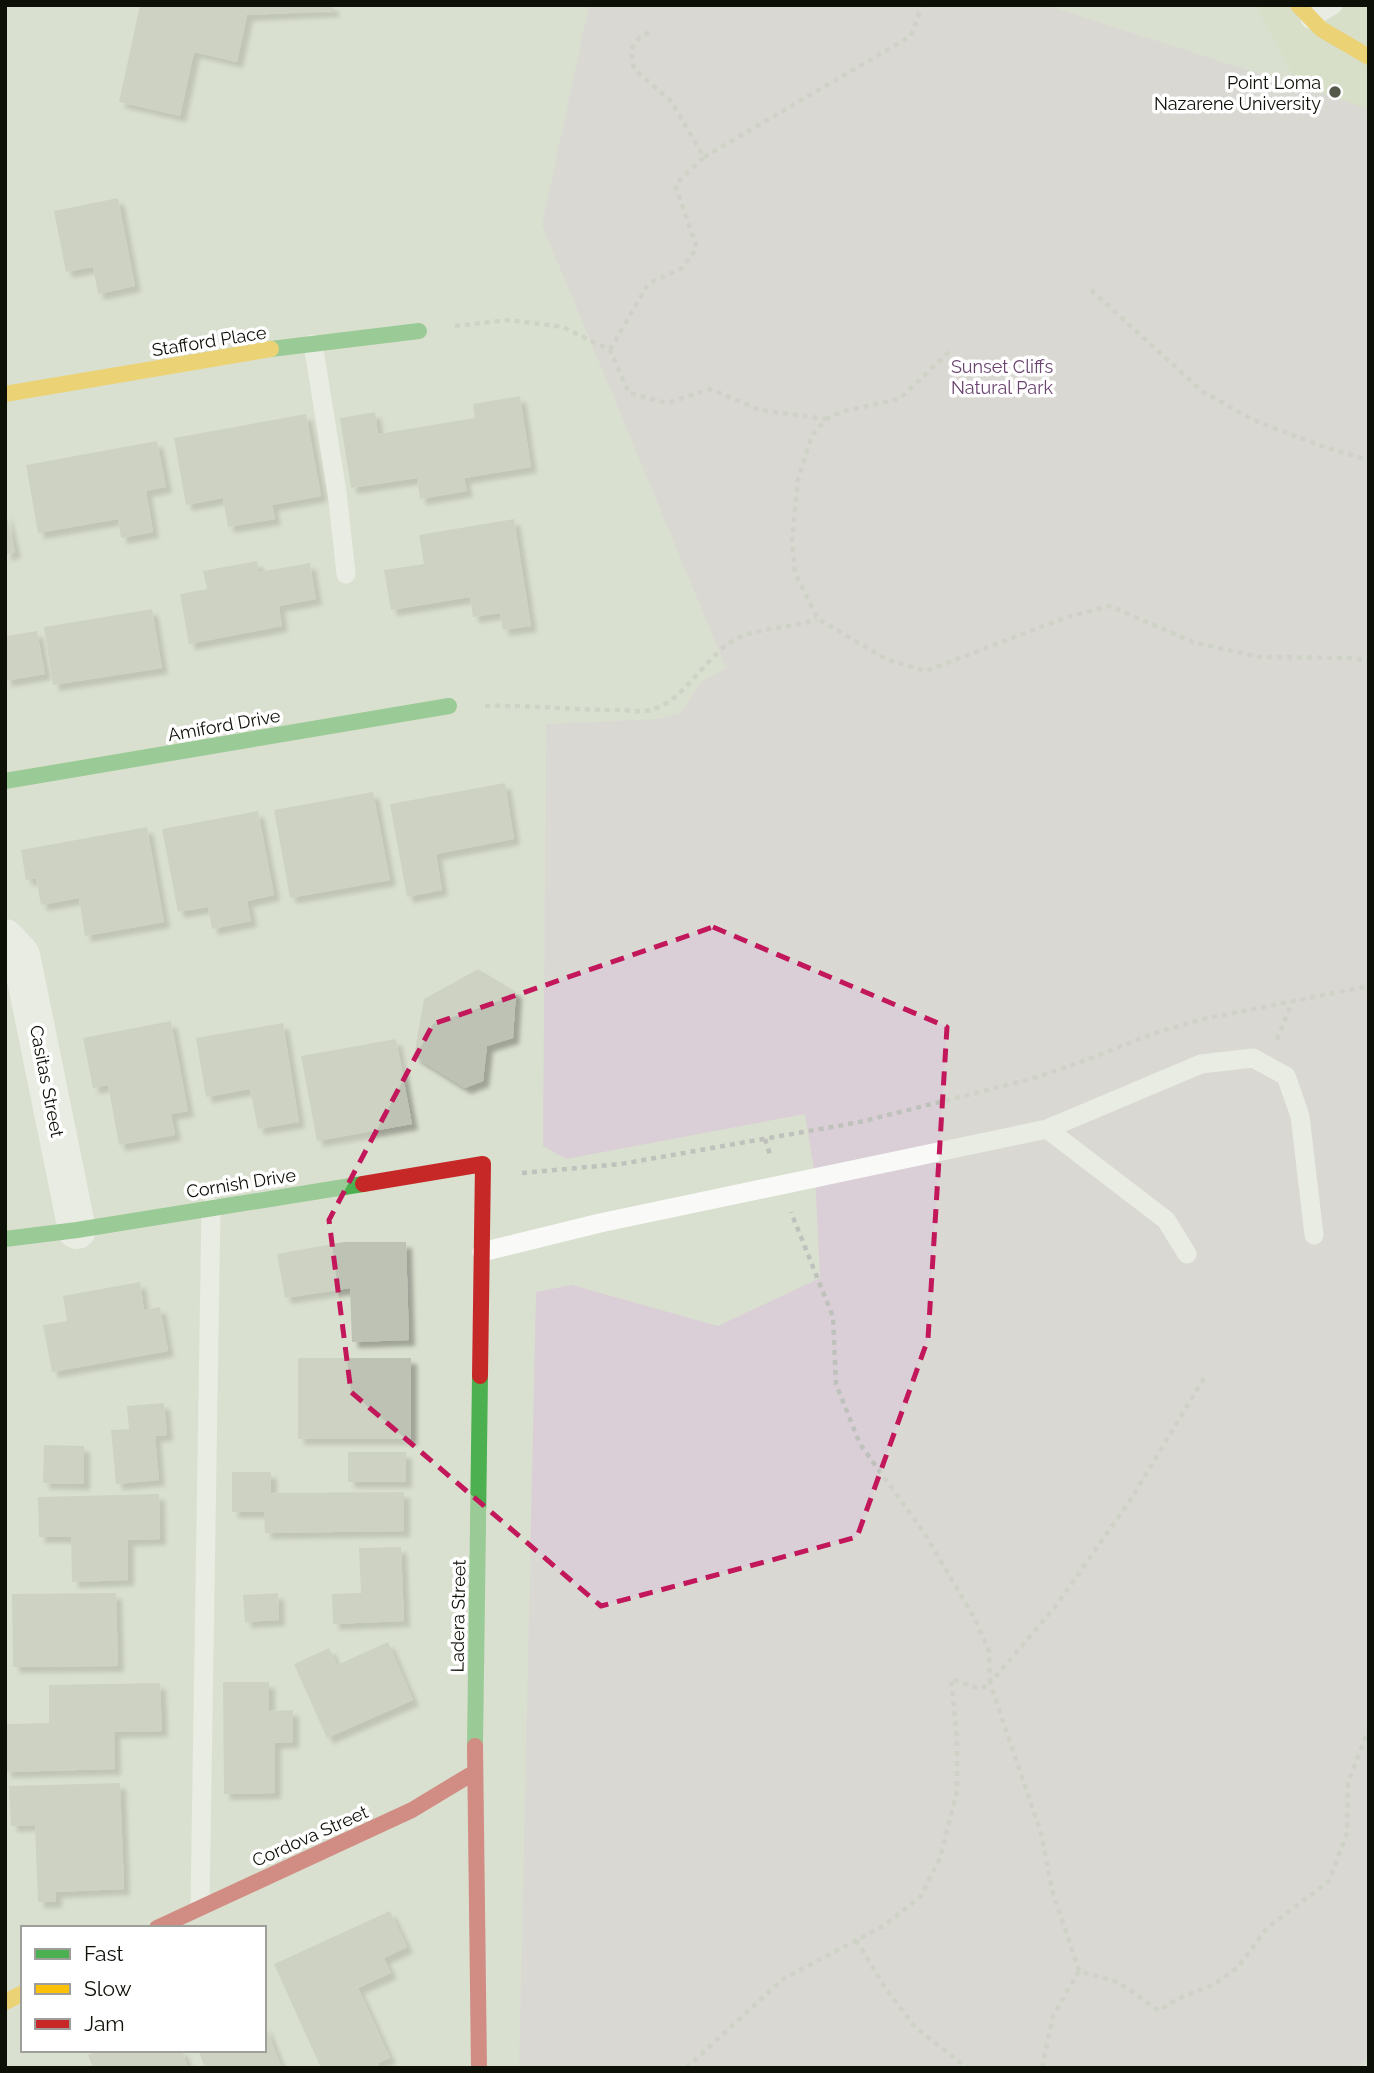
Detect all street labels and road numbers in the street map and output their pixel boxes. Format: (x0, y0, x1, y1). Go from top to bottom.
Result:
street label: Stafford Place (150, 322, 268, 360)
street label: Amiford Drive (166, 705, 282, 745)
street label: Casitas Street (26, 1023, 68, 1139)
street label: Cornish Drive (185, 1164, 298, 1202)
street label: Ladera Street (447, 1559, 469, 1673)
street label: Cordova Street (249, 1801, 371, 1871)

